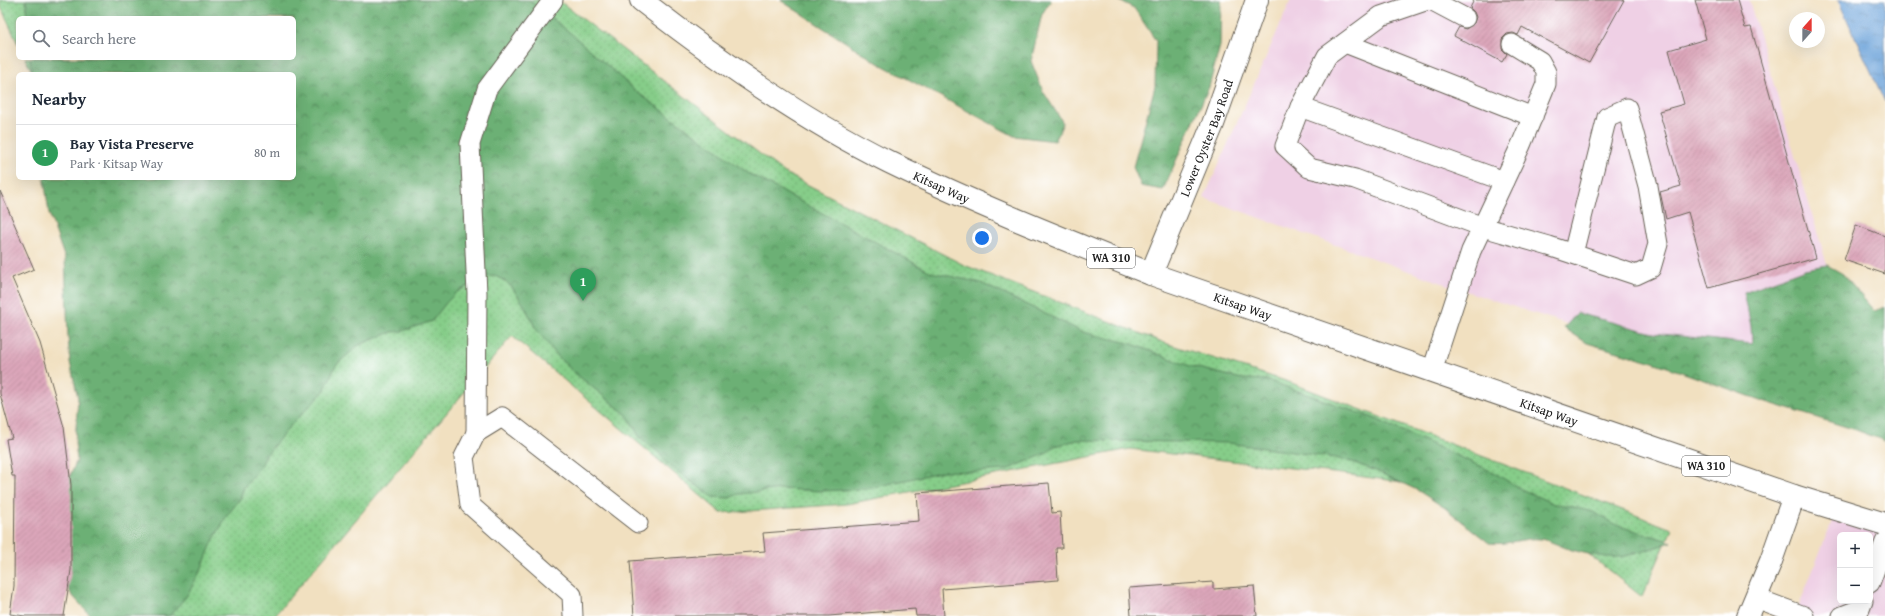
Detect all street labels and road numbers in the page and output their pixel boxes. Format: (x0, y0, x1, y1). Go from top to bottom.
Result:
street label: Lower Oyster Bay Road (1175, 77, 1238, 200)
street label: Kitsap Way (910, 166, 973, 209)
road number: WA 310 (1087, 248, 1135, 268)
street label: Kitsap Way (1211, 287, 1275, 325)
street label: Kitsap Way (1517, 393, 1581, 431)
road number: WA 310 (1682, 456, 1730, 476)

